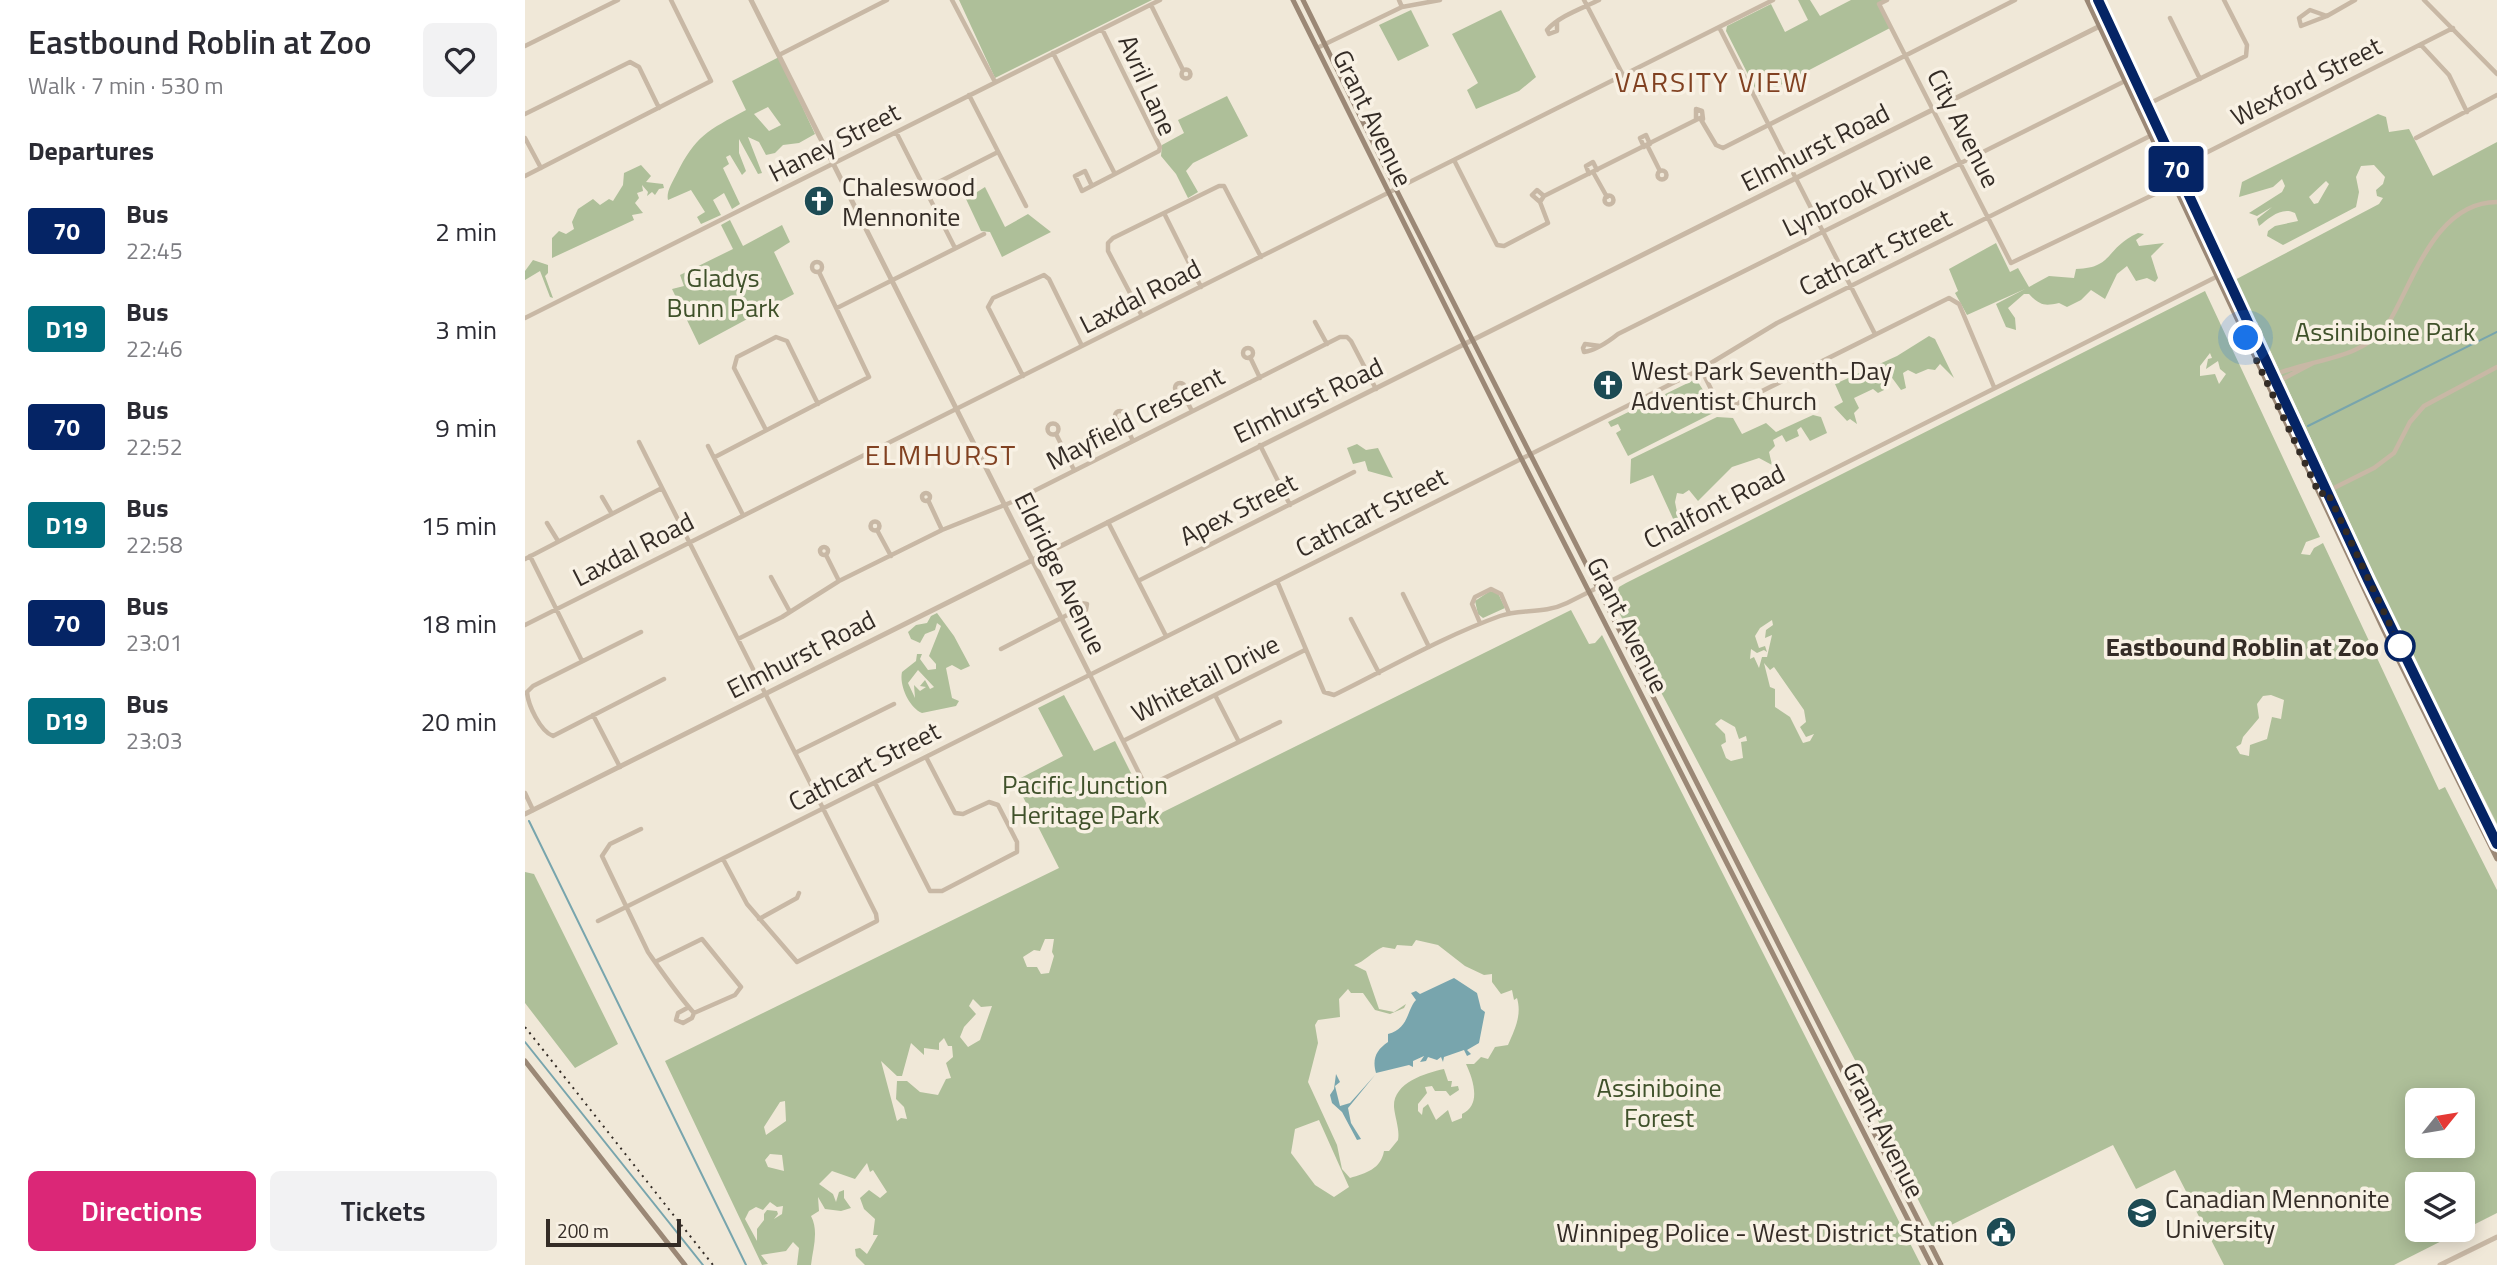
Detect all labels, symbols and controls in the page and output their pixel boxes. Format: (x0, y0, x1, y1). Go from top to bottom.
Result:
text: Eastbound Roblin at Zoo (28, 17, 371, 67)
button: heart (423, 23, 497, 97)
street label: Wexford Street (2224, 26, 2388, 136)
street label: Avril Lane (1109, 28, 1187, 142)
street label: Grant Avenue (1323, 43, 1423, 193)
district label: VARSITY VIEW (1615, 60, 1809, 103)
street label: City Avenue (1917, 62, 2011, 194)
text: Walk · 7 min · 530 m (28, 68, 224, 103)
street label: Haney Street (762, 92, 906, 192)
street label: Elmhurst Road (1734, 93, 1896, 201)
text: Departures (28, 131, 154, 170)
street label: Lynbrook Drive (1775, 140, 1939, 246)
line badge: 70 (2145, 146, 2207, 192)
text: 70 (2163, 151, 2189, 187)
place label: Chaleswood Mennonite (842, 167, 975, 236)
church icon: Chaleswood Mennonite (802, 184, 836, 218)
text: Bus (126, 194, 168, 233)
street label: Cathcart Street (1792, 198, 1958, 306)
text: 2 min (435, 212, 497, 251)
text: 70 (53, 213, 80, 249)
text: 22:45 (126, 233, 183, 268)
street label: Laxdal Road (1072, 249, 1208, 343)
park label: Gladys Bunn Park (666, 258, 780, 327)
text: Bus (126, 292, 168, 331)
text: 3 min (435, 310, 497, 349)
text: D19 (45, 311, 88, 347)
park label: Assiniboine Park (2295, 312, 2475, 351)
your location (2228, 320, 2263, 355)
text: 22:46 (126, 331, 183, 366)
street label: Elmhurst Road (1227, 347, 1389, 453)
place label: West Park Seventh-Day Adventist Church (1631, 351, 1892, 420)
street label: Mayfield Crescent (1039, 356, 1231, 480)
church icon: West Park Seventh-Day Adventist Church (1591, 368, 1625, 402)
text: Bus (126, 390, 168, 429)
text: 9 min (435, 408, 497, 447)
text: 70 (53, 409, 80, 445)
text: 22:52 (126, 429, 183, 464)
district label: ELMHURST (865, 433, 1017, 476)
street label: Chalfont Road (1636, 454, 1792, 558)
street label: Cathcart Street (1288, 457, 1454, 567)
street label: Apex Street (1173, 463, 1303, 555)
street label: Eldridge Avenue (1005, 485, 1117, 661)
text: Bus (126, 488, 168, 527)
street label: Laxdal Road (565, 502, 701, 596)
text: 15 min (421, 506, 497, 545)
text: D19 (45, 507, 88, 543)
text: 22:58 (126, 527, 183, 562)
street label: Grant Avenue (1577, 550, 1679, 700)
text: Bus (126, 586, 168, 625)
street label: Elmhurst Road (720, 600, 882, 708)
text: 18 min (421, 604, 497, 643)
text: 70 (53, 605, 80, 641)
street label: Whitetail Drive (1124, 624, 1286, 732)
text: 23:01 (126, 625, 183, 660)
place label: Eastbound Roblin at Zoo (2105, 627, 2379, 666)
marker: Eastbound Roblin at Zoo (2385, 631, 2415, 661)
text: Bus (126, 684, 168, 723)
text: 20 min (421, 702, 497, 741)
text: D19 (45, 703, 88, 739)
street label: Cathcart Street (781, 711, 947, 821)
text: 23:03 (126, 723, 183, 758)
park label: Pacific Junction Heritage Park (1002, 765, 1168, 834)
street label: Grant Avenue (1833, 1055, 1935, 1205)
park label: Assiniboine Forest (1596, 1068, 1722, 1137)
north arrow (2405, 1088, 2475, 1158)
map controls (2405, 1088, 2475, 1242)
button: Directions (28, 1171, 256, 1251)
button: Tickets (270, 1171, 497, 1251)
button: layers (2405, 1172, 2475, 1242)
place label: Canadian Mennonite University (2165, 1179, 2390, 1248)
school or university icon: Canadian Mennonite University (2125, 1196, 2159, 1230)
place label: Winnipeg Police - West District Station (1556, 1213, 1978, 1252)
public building icon: Winnipeg Police - West District Station (1984, 1215, 2018, 1249)
scale bar (546, 1216, 681, 1248)
text: 200 m (557, 1216, 609, 1245)

